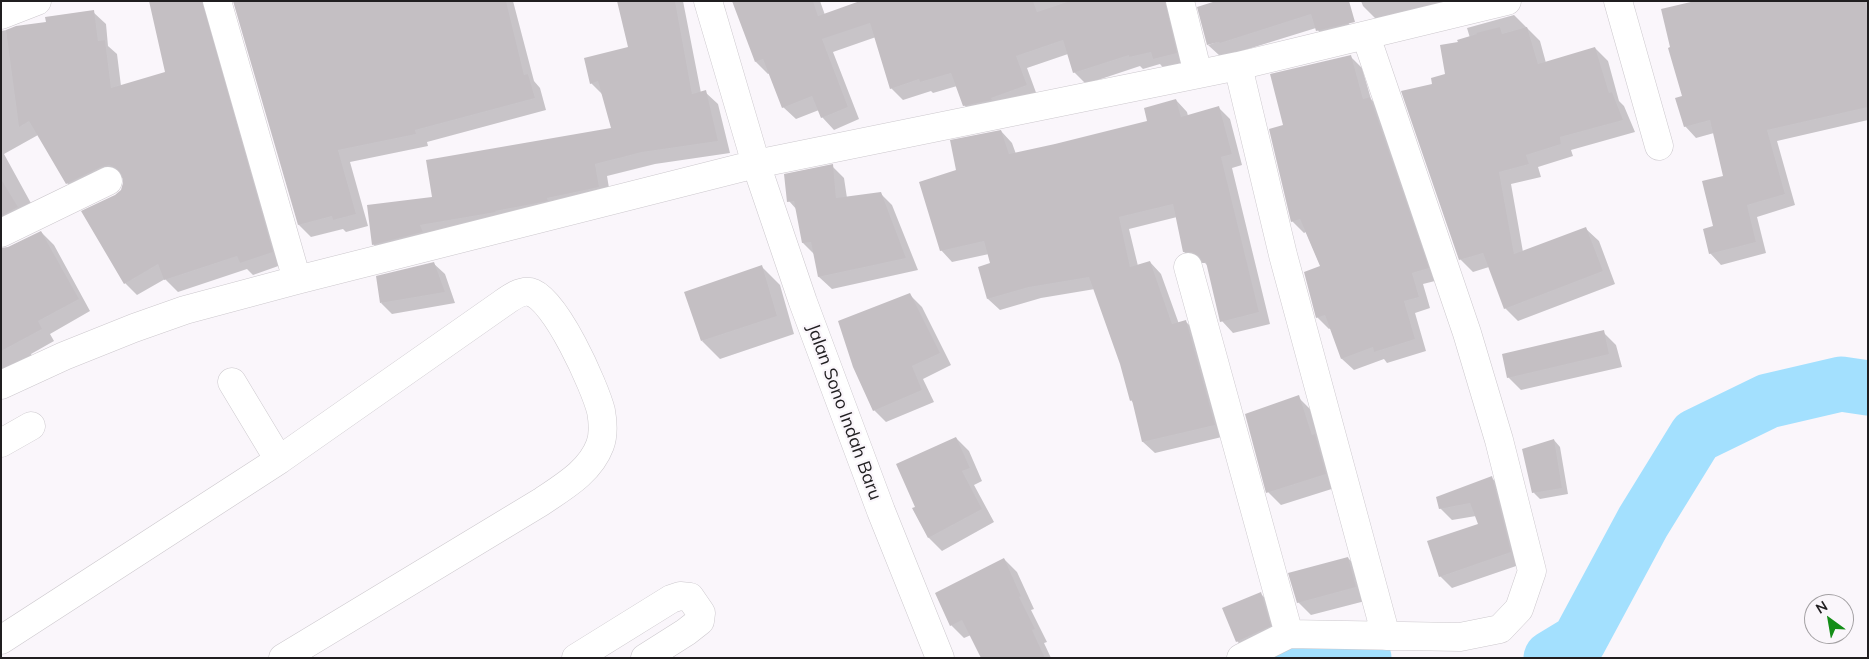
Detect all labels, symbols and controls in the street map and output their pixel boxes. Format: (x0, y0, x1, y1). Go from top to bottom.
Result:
street label: Jalan Sono Indah Baru (802, 321, 886, 503)
north arrow (1804, 594, 1854, 644)
text: N (1812, 597, 1831, 618)

